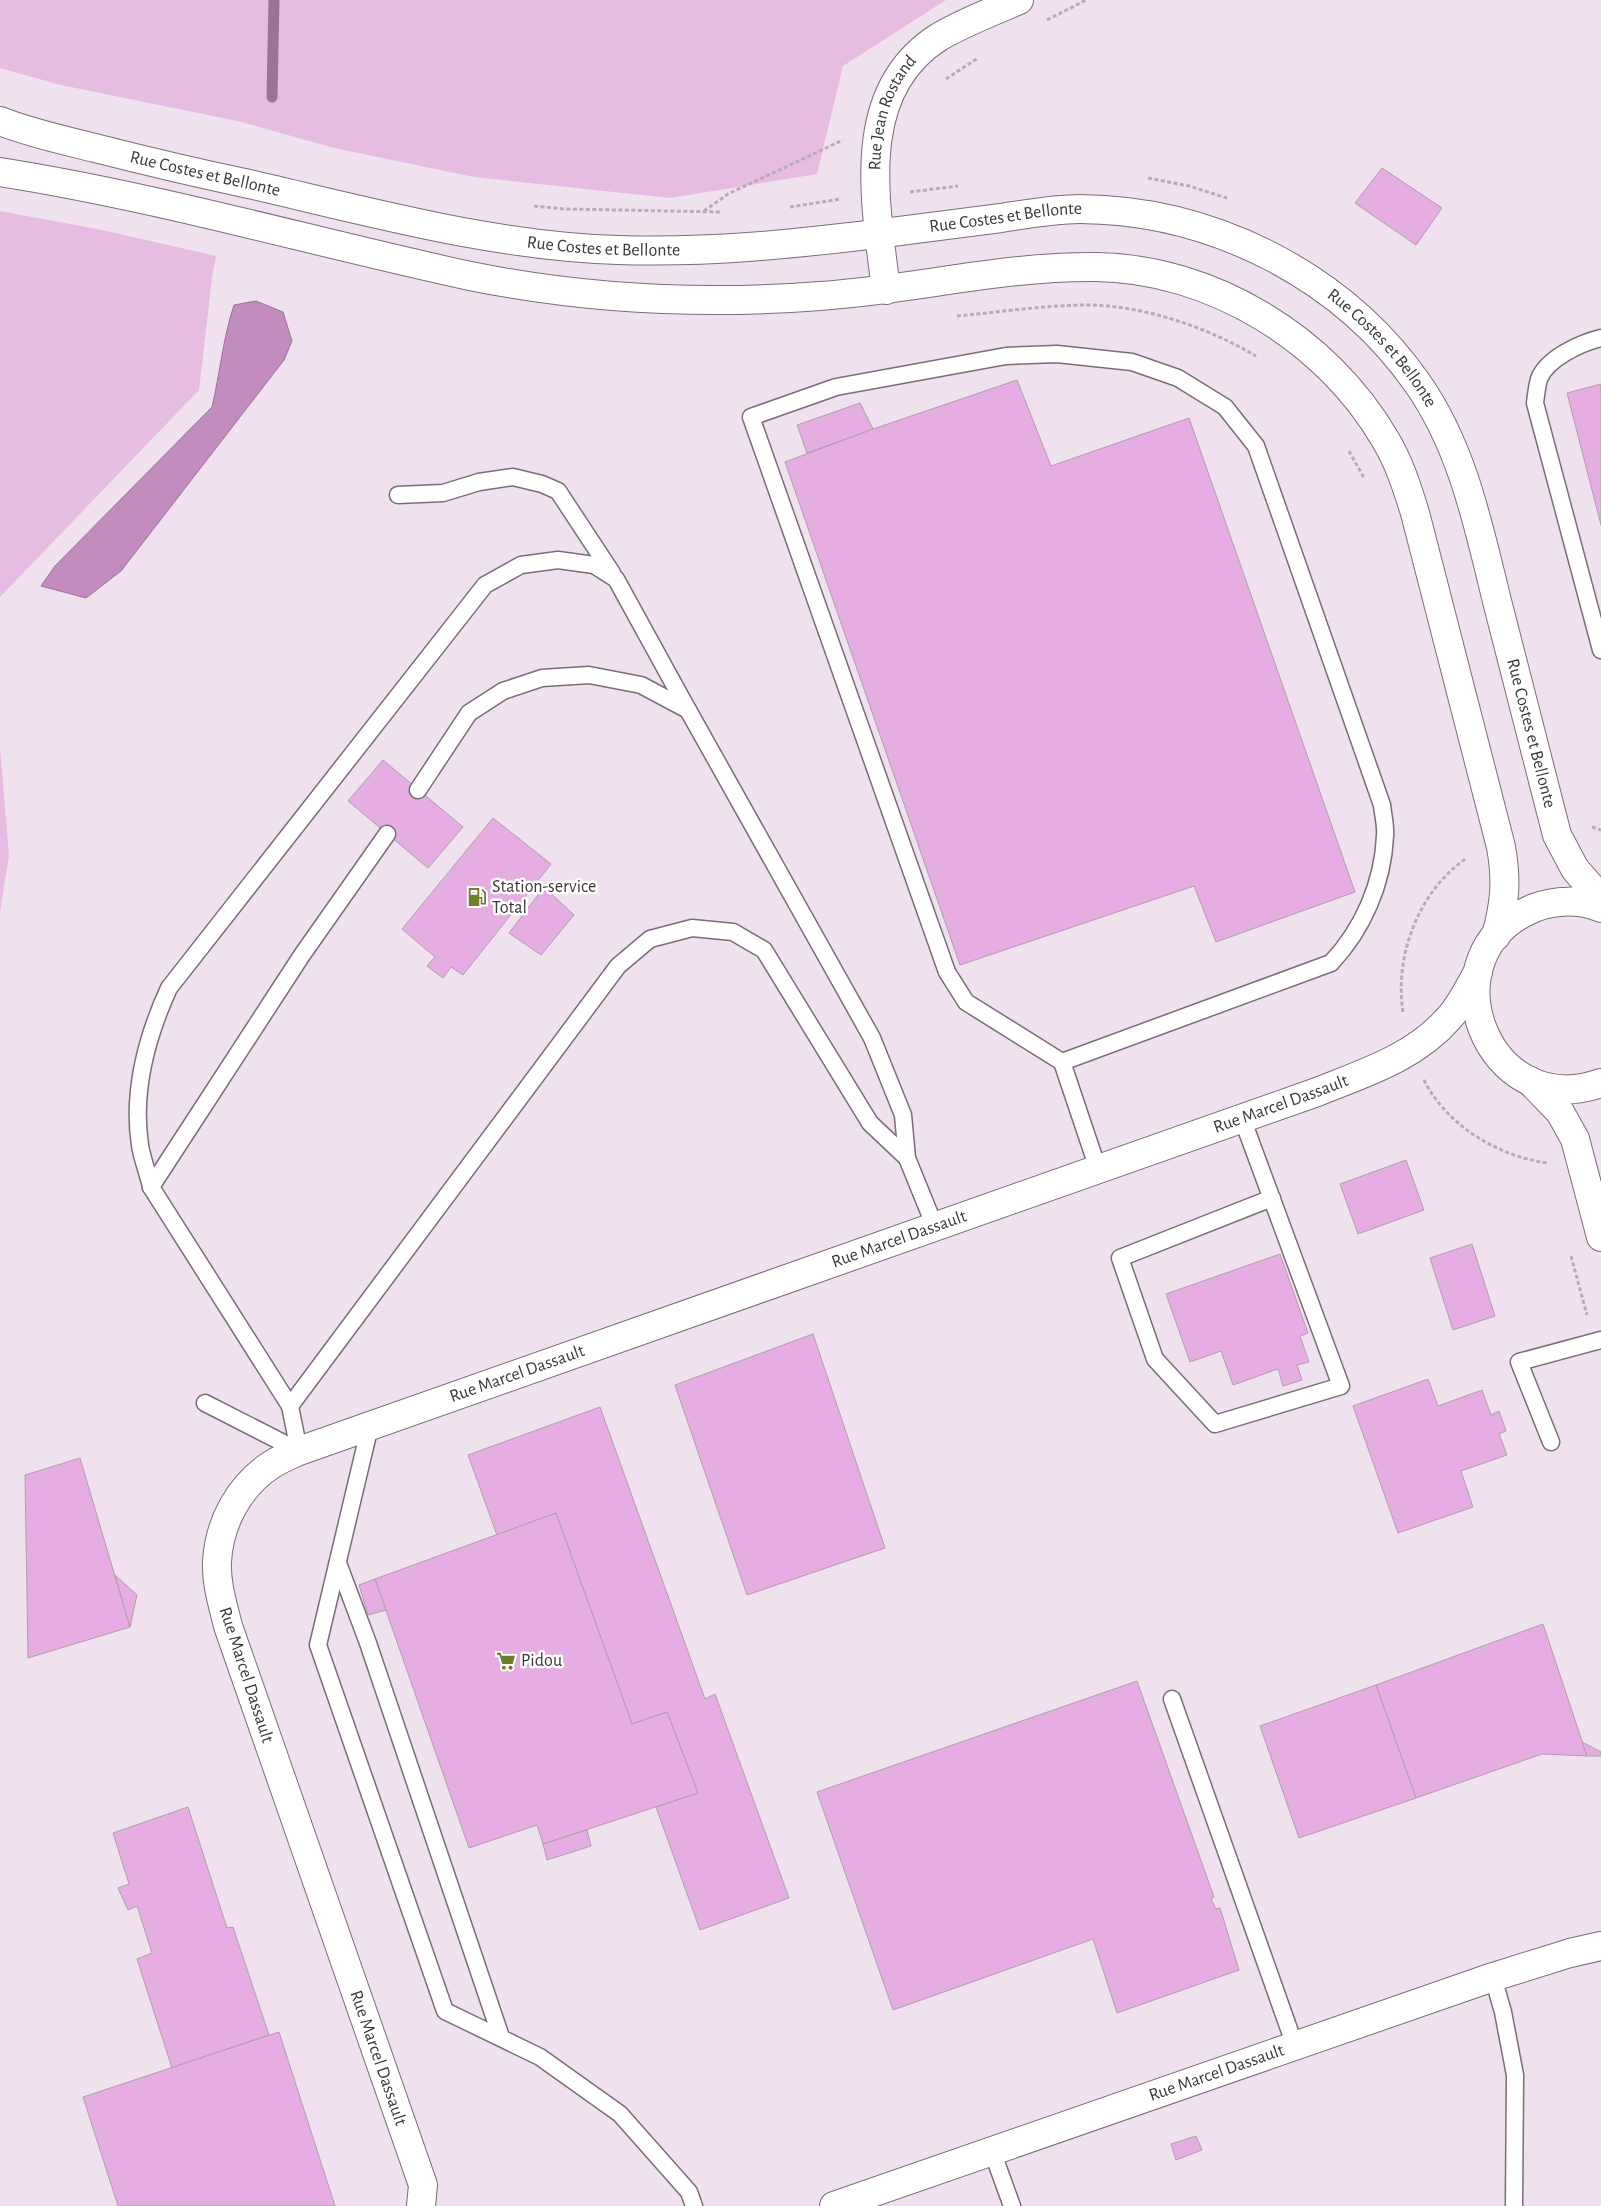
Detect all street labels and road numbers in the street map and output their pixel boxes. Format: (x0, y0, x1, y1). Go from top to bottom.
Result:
street label: Rue Jean Rostand (866, 52, 920, 171)
street label: Rue Costes et Bellonte (128, 148, 282, 200)
street label: Rue Costes et Bellonte (928, 200, 1082, 236)
street label: Rue Costes et Bellonte (526, 233, 680, 260)
street label: Rue Costes et Bellonte (1324, 286, 1440, 410)
street label: Rue Costes et Bellonte (1503, 657, 1559, 810)
street label: Rue Marcel Dassault (1211, 1072, 1351, 1137)
street label: Rue Marcel Dassault (829, 1207, 969, 1271)
street label: Rue Marcel Dassault (447, 1342, 587, 1406)
street label: Rue Marcel Dassault (216, 1605, 277, 1745)
street label: Rue Marcel Dassault (346, 1988, 410, 2128)
street label: Rue Marcel Dassault (1147, 2041, 1287, 2105)

